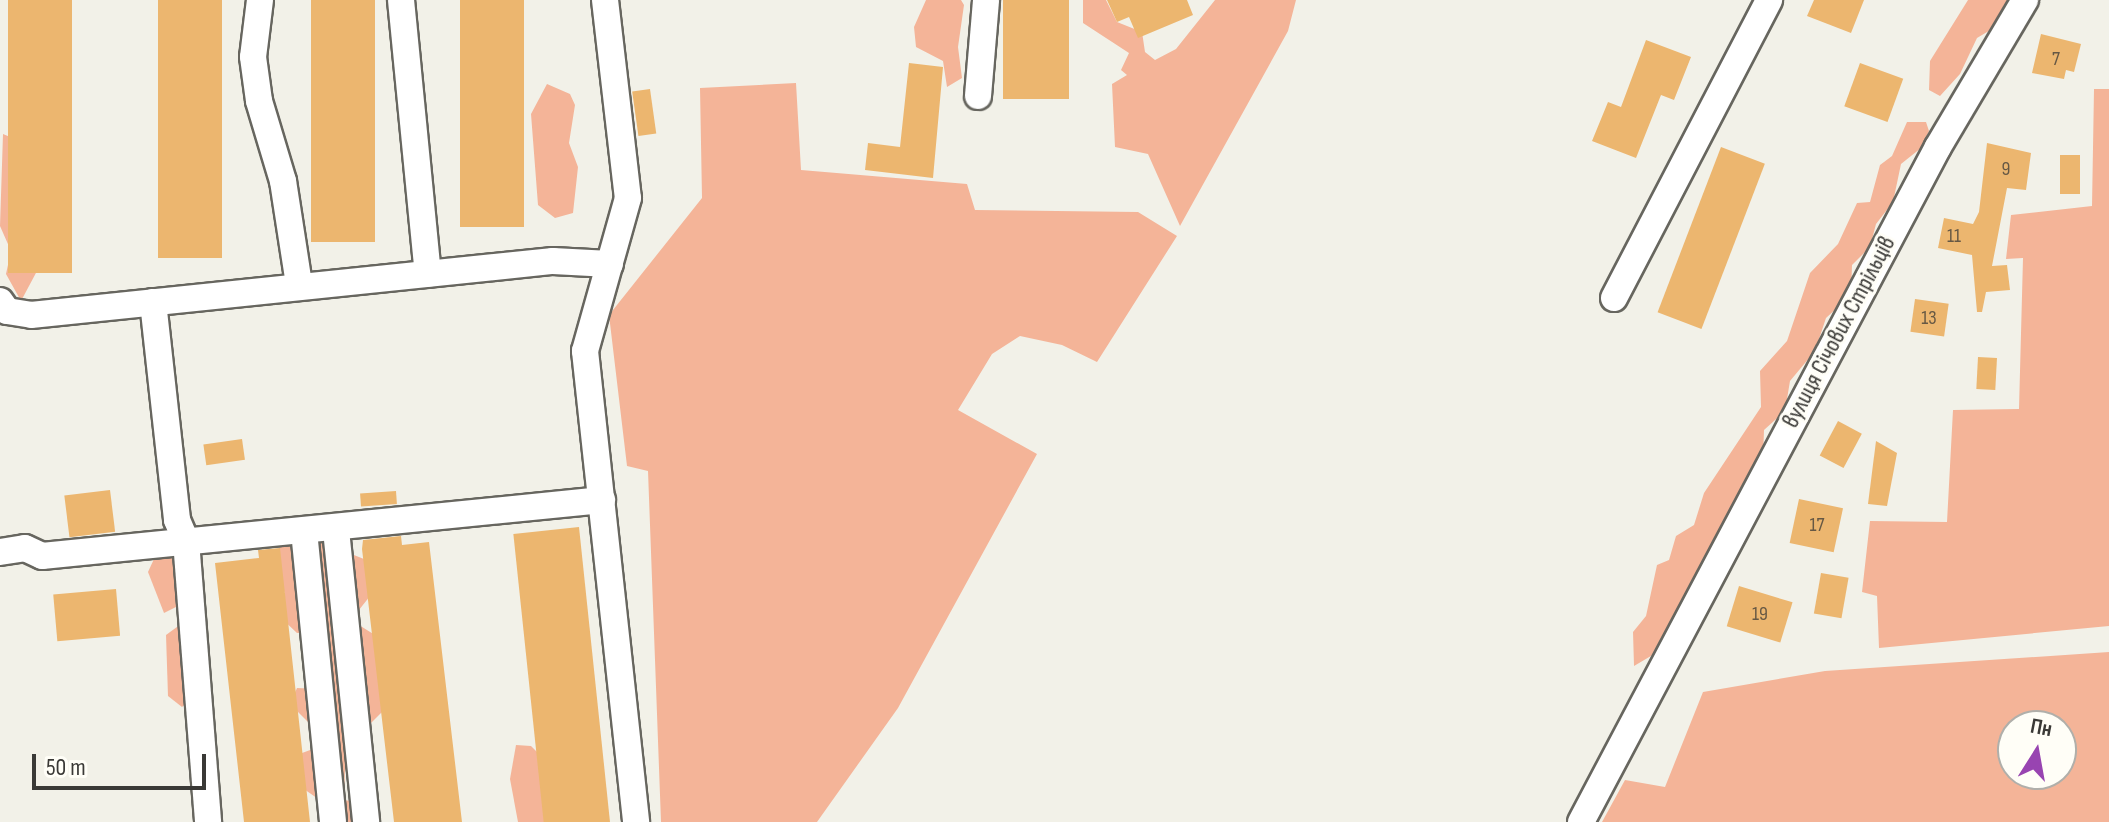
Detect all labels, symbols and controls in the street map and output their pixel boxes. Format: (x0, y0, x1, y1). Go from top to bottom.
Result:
house number: 7 (2052, 47, 2060, 71)
house number: 9 (2002, 157, 2010, 181)
house number: 11 (1947, 224, 1961, 248)
street label: вулиця Січових Стрільців (1776, 231, 1902, 433)
house number: 13 (1921, 306, 1937, 330)
house number: 17 (1810, 513, 1824, 537)
house number: 19 (1752, 602, 1768, 626)
north arrow (1997, 710, 2077, 790)
text: Пн (2028, 713, 2054, 743)
scale bar (36, 738, 210, 788)
text: 50 m (46, 753, 86, 782)

